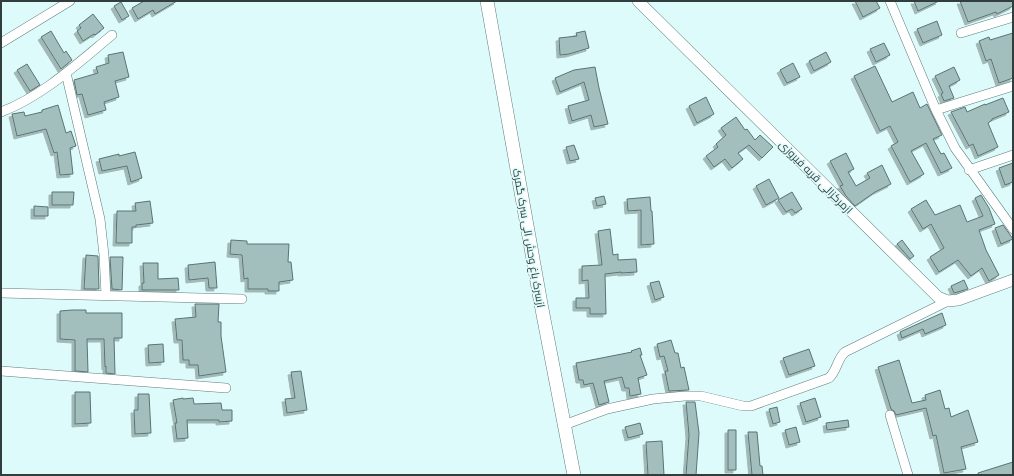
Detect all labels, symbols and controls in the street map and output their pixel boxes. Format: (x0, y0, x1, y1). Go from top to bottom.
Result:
street label: ازمرکزالی قریه فیروزی (776, 137, 856, 217)
street label: ازسرک باغ وحش الی سرک گمرک (509, 167, 548, 309)

